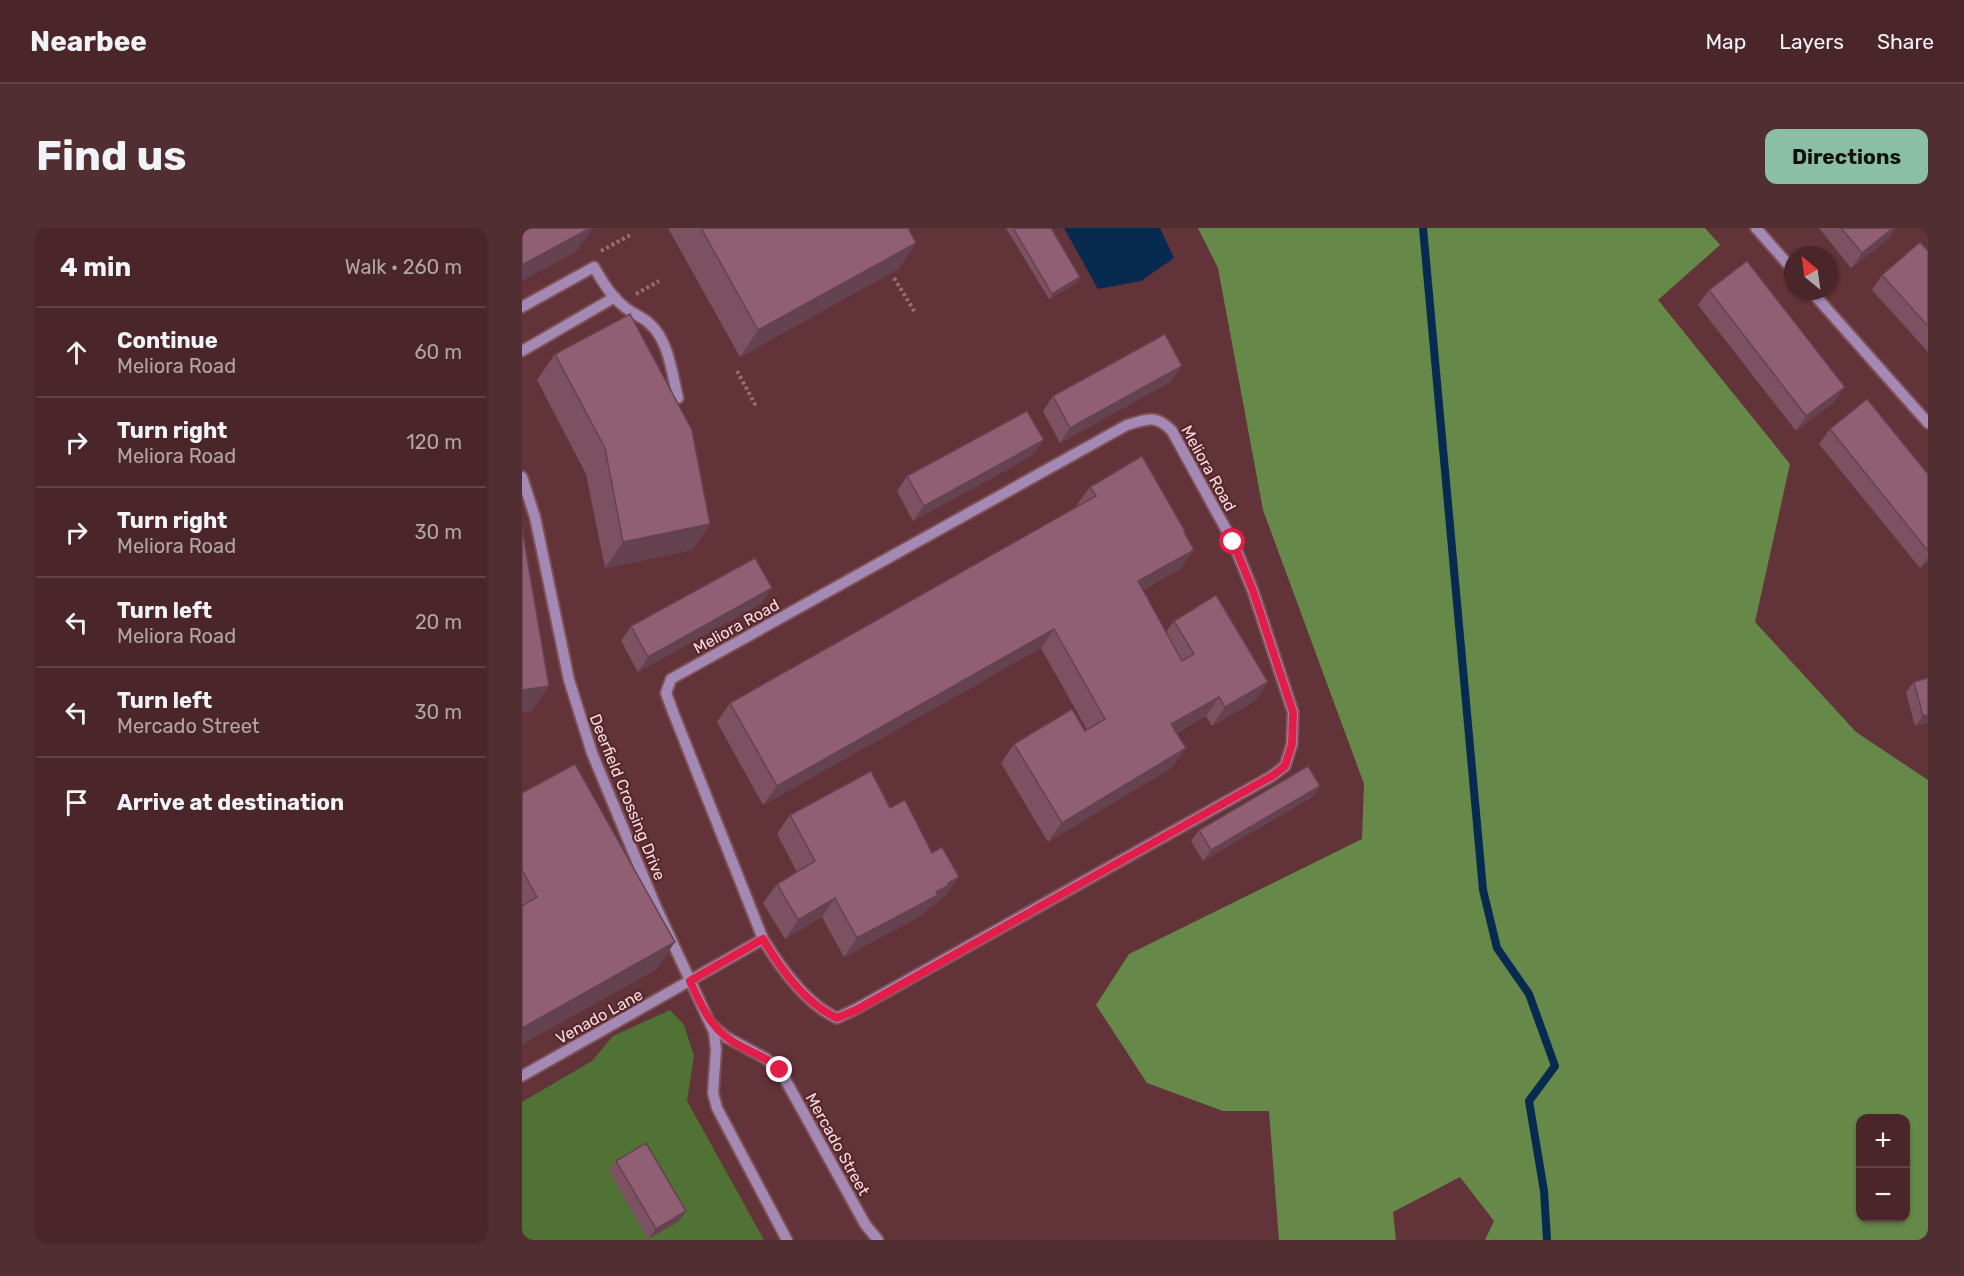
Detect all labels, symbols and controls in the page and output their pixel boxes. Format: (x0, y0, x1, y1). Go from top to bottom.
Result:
text: Nearbee (30, 25, 147, 58)
text: Map (1705, 29, 1746, 54)
text: Layers (1779, 29, 1844, 54)
text: Share (1877, 29, 1934, 54)
button: Directions (1765, 129, 1928, 184)
text: Find us (36, 131, 187, 181)
north arrow (1784, 246, 1838, 300)
text: 4 min (60, 252, 131, 283)
text: Walk · 260 m (345, 255, 462, 279)
text: Continue (117, 327, 218, 354)
icon: ahead (60, 336, 93, 369)
text: 60 m (415, 340, 462, 364)
text: Meliora Road (117, 354, 236, 378)
text: Turn right (117, 417, 227, 444)
street label: Meliora Road (1177, 422, 1240, 514)
icon: right (60, 426, 93, 459)
text: 120 m (406, 430, 462, 454)
text: Meliora Road (117, 444, 236, 468)
text: Turn right (117, 507, 227, 534)
icon: right (60, 516, 93, 549)
text: 30 m (415, 520, 462, 544)
route start (1219, 528, 1245, 554)
text: Meliora Road (117, 534, 236, 558)
street label: Meliora Road (690, 595, 782, 658)
text: Turn left (117, 597, 212, 624)
icon: left (60, 606, 93, 639)
text: 20 m (415, 610, 462, 634)
text: Meliora Road (117, 624, 236, 648)
text: Turn left (117, 687, 212, 714)
icon: left (60, 696, 93, 729)
text: 30 m (415, 700, 462, 724)
street label: Deerfield Crossing Drive (585, 711, 670, 883)
text: Mercado Street (117, 714, 260, 738)
icon: arrive (60, 786, 93, 819)
text: Arrive at destination (117, 789, 344, 816)
street label: Venado Lane (553, 985, 646, 1048)
route end (766, 1056, 792, 1082)
street label: Mercado Street (802, 1090, 874, 1199)
map controls (1856, 1114, 1910, 1222)
button: + (1856, 1114, 1910, 1168)
button: − (1856, 1168, 1910, 1222)

